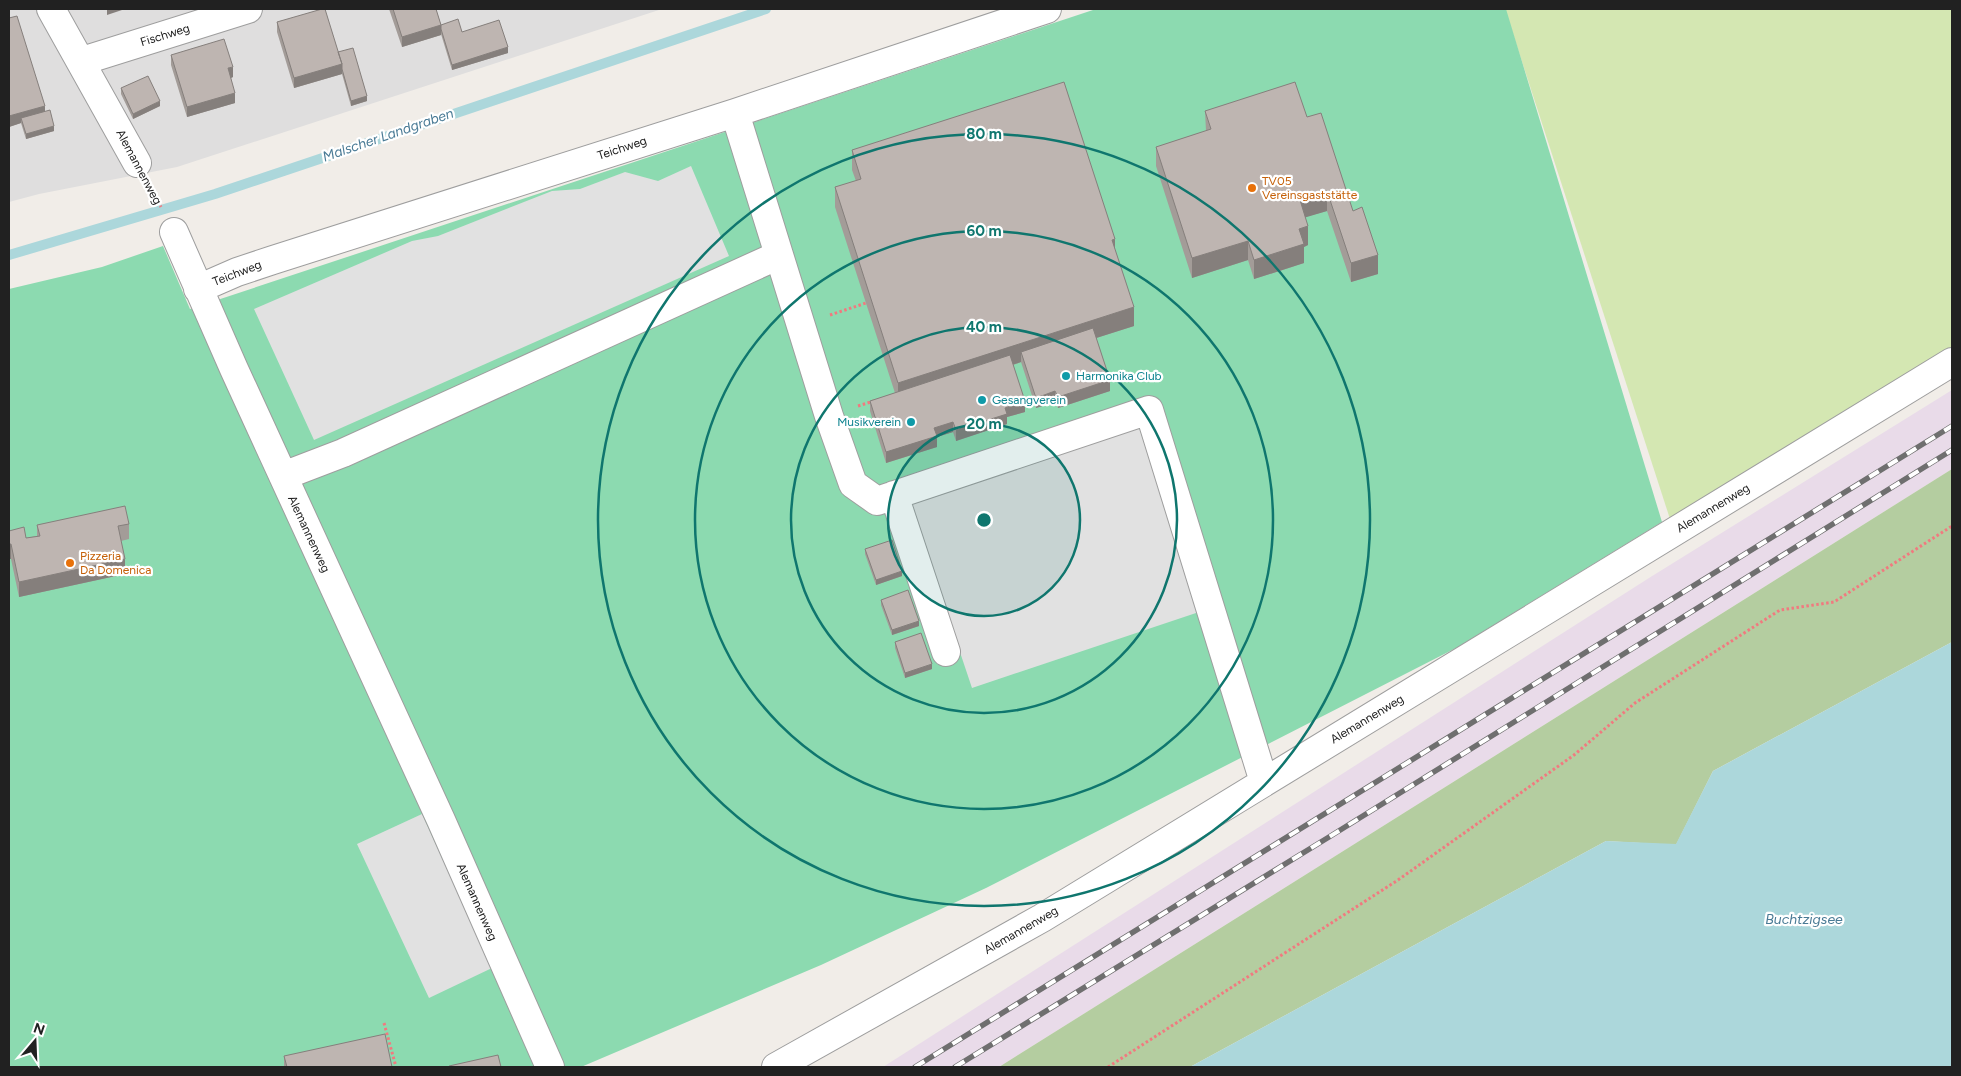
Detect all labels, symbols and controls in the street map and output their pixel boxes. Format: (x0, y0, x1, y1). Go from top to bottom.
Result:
street label: Fischweg (139, 21, 191, 49)
water label: Malscher Landgraben (320, 105, 456, 165)
text: 80 m (966, 125, 1002, 143)
street label: Alemannenweg (113, 127, 165, 207)
street label: Teichweg (595, 133, 649, 163)
place label: TV05 Vereinsgaststätte (1262, 174, 1358, 202)
marker: TV05 Vereinsgaststätte (1246, 182, 1258, 194)
text: 60 m (966, 222, 1002, 240)
street label: Teichweg (211, 257, 263, 289)
text: 40 m (966, 318, 1002, 336)
place label: Harmonika Club (1076, 369, 1162, 383)
marker: Harmonika Club (1060, 370, 1072, 382)
place label: Gesangverein (992, 393, 1066, 407)
marker: Gesangverein (976, 394, 988, 406)
place label: Musikverein (837, 415, 901, 429)
text: 20 m (966, 415, 1002, 433)
marker: Musikverein (905, 416, 917, 428)
street label: Alemannenweg (1674, 481, 1752, 535)
street label: Alemannenweg (285, 493, 333, 575)
centre of rings (975, 511, 993, 529)
place label: Pizzeria Da Domenica (80, 549, 151, 577)
marker: Pizzeria Da Domenica (64, 557, 76, 569)
street label: Alemannenweg (1328, 692, 1406, 746)
street label: Alemannenweg (454, 861, 500, 943)
street label: Alemannenweg (982, 903, 1060, 957)
water label: Buchtzigsee (1765, 911, 1843, 928)
north arrow (10, 1016, 60, 1066)
text: N (31, 1019, 47, 1039)

